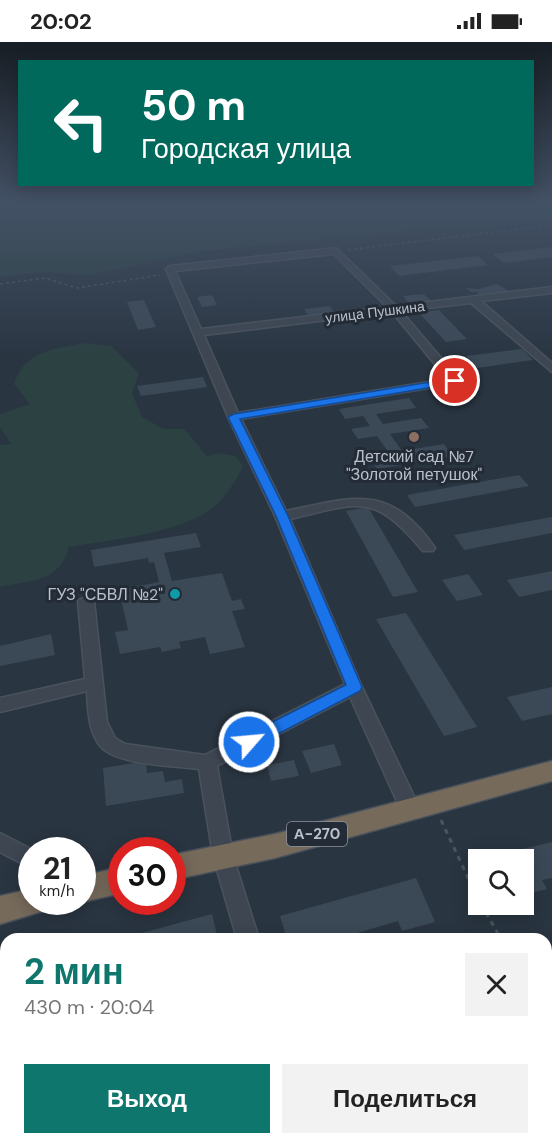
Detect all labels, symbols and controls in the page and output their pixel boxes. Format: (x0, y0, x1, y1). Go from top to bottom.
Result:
text: 20:02 (30, 7, 92, 36)
text: 50 m (141, 78, 246, 133)
icon: left (42, 84, 120, 162)
text: Городская улица (141, 131, 351, 166)
street label: улица Пушкина (324, 297, 426, 327)
pin (429, 355, 480, 406)
icon: arrive (438, 364, 471, 397)
marker: Детский сад №7 "Золотой петушок" (407, 430, 421, 444)
place label: Детский сад №7 "Золотой петушок" (346, 446, 482, 485)
place label: ГУЗ "СБВЛ №2" (48, 584, 163, 605)
marker: ГУЗ "СБВЛ №2" (168, 587, 182, 601)
position arrow (217, 710, 281, 774)
road number: А-270 (287, 822, 347, 846)
speed limit sign: 30 (108, 837, 186, 915)
text: 21 (43, 849, 71, 888)
map controls (468, 849, 534, 915)
button: search (468, 849, 534, 915)
text: km/h (39, 881, 75, 901)
text: 2 мин (24, 948, 124, 995)
button: close (465, 953, 528, 1016)
text: 430 m · 20:04 (24, 994, 154, 1020)
button: Выход (24, 1064, 270, 1133)
button: Поделиться (282, 1064, 528, 1133)

